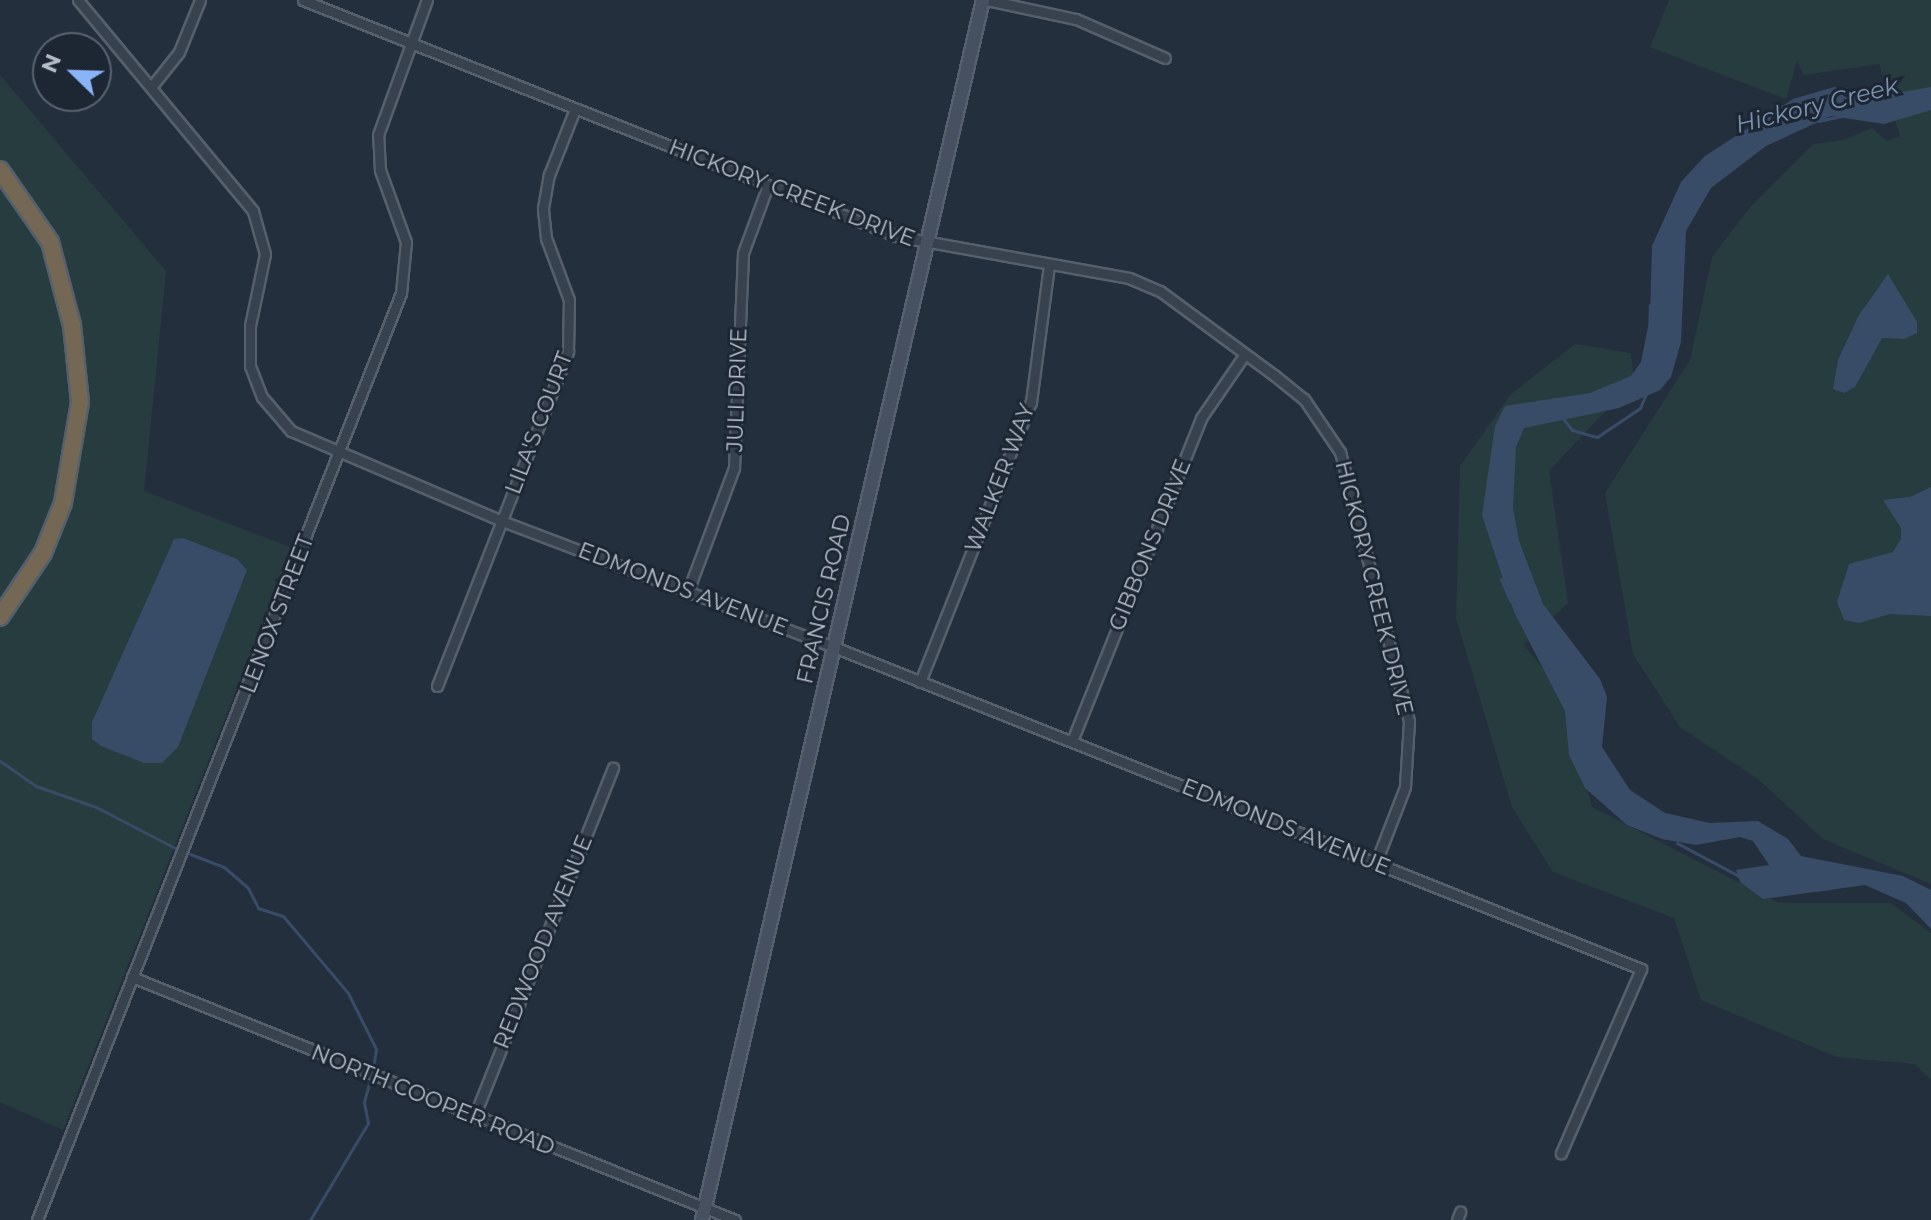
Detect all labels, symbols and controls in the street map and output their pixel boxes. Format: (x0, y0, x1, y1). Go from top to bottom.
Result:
north arrow (32, 32, 112, 112)
text: N (35, 50, 67, 77)
water label: Hickory Creek (1733, 71, 1901, 139)
street label: HICKORY CREEK DRIVE (665, 134, 919, 252)
street label: JULI DRIVE (722, 328, 752, 452)
street label: LILA'S COURT (500, 348, 578, 498)
street label: WALKER WAY (960, 400, 1040, 556)
street label: GIBBONS DRIVE (1104, 455, 1196, 635)
street label: HICKORY CREEK DRIVE (1330, 458, 1418, 718)
street label: FRANCIS ROAD (792, 512, 856, 686)
street label: LENOX STREET (235, 531, 319, 697)
street label: EDMONDS AVENUE (574, 537, 792, 641)
street label: EDMONDS AVENUE (1178, 773, 1394, 881)
street label: REDWOOD AVENUE (488, 831, 598, 1053)
street label: NORTH COOPER ROAD (307, 1039, 559, 1161)

